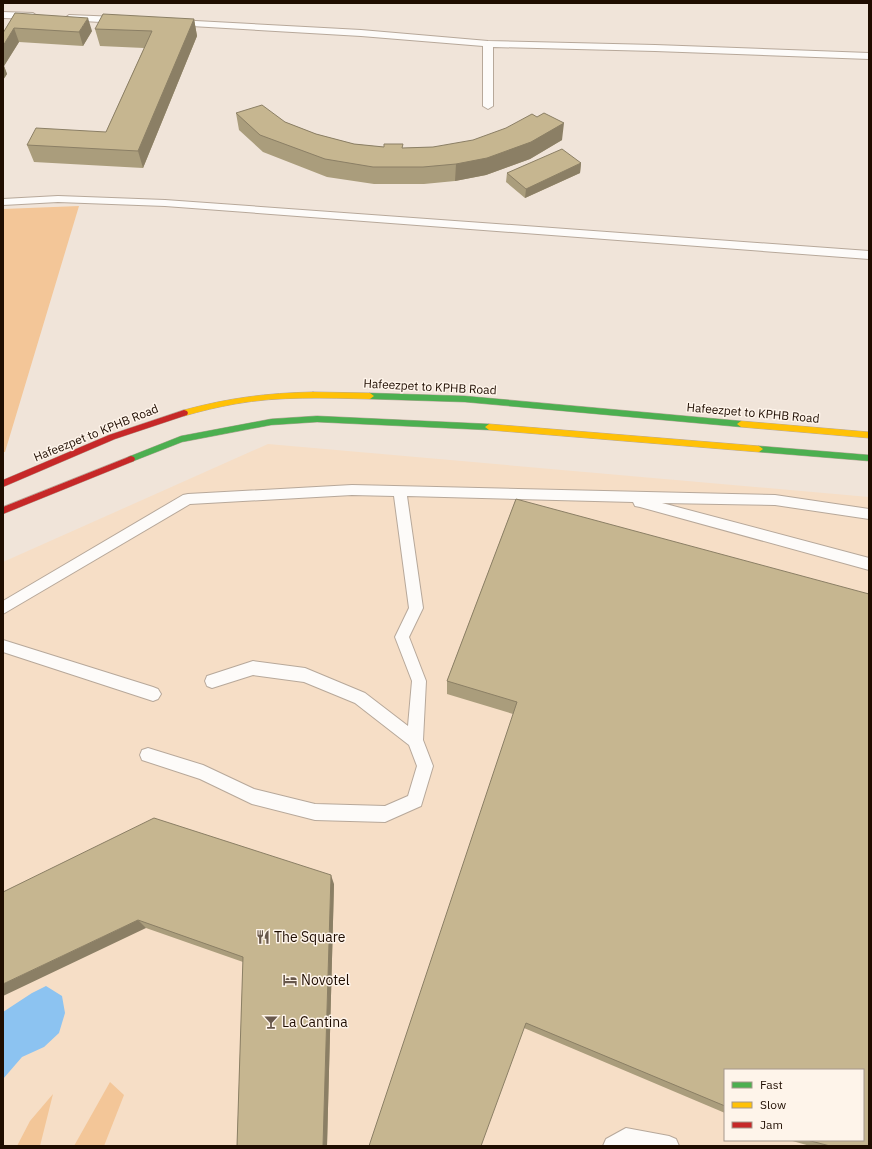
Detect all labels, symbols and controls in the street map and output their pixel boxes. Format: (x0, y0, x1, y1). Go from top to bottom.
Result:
street label: Hafeezpet to KPHB Road (363, 376, 497, 397)
street label: Hafeezpet to KPHB Road (686, 399, 820, 426)
street label: Hafeezpet to KPHB Road (31, 401, 160, 464)
place label: The Square (274, 928, 346, 946)
restaurant icon: The Square (255, 929, 271, 945)
place label: Novotel (301, 971, 350, 989)
hotel icon: Novotel (282, 972, 298, 988)
place label: La Cantina (282, 1013, 348, 1031)
bar icon: La Cantina (263, 1014, 279, 1030)
legend (724, 1069, 864, 1141)
text: Fast (760, 1077, 783, 1092)
text: Slow (760, 1097, 786, 1112)
text: Jam (760, 1117, 783, 1132)

